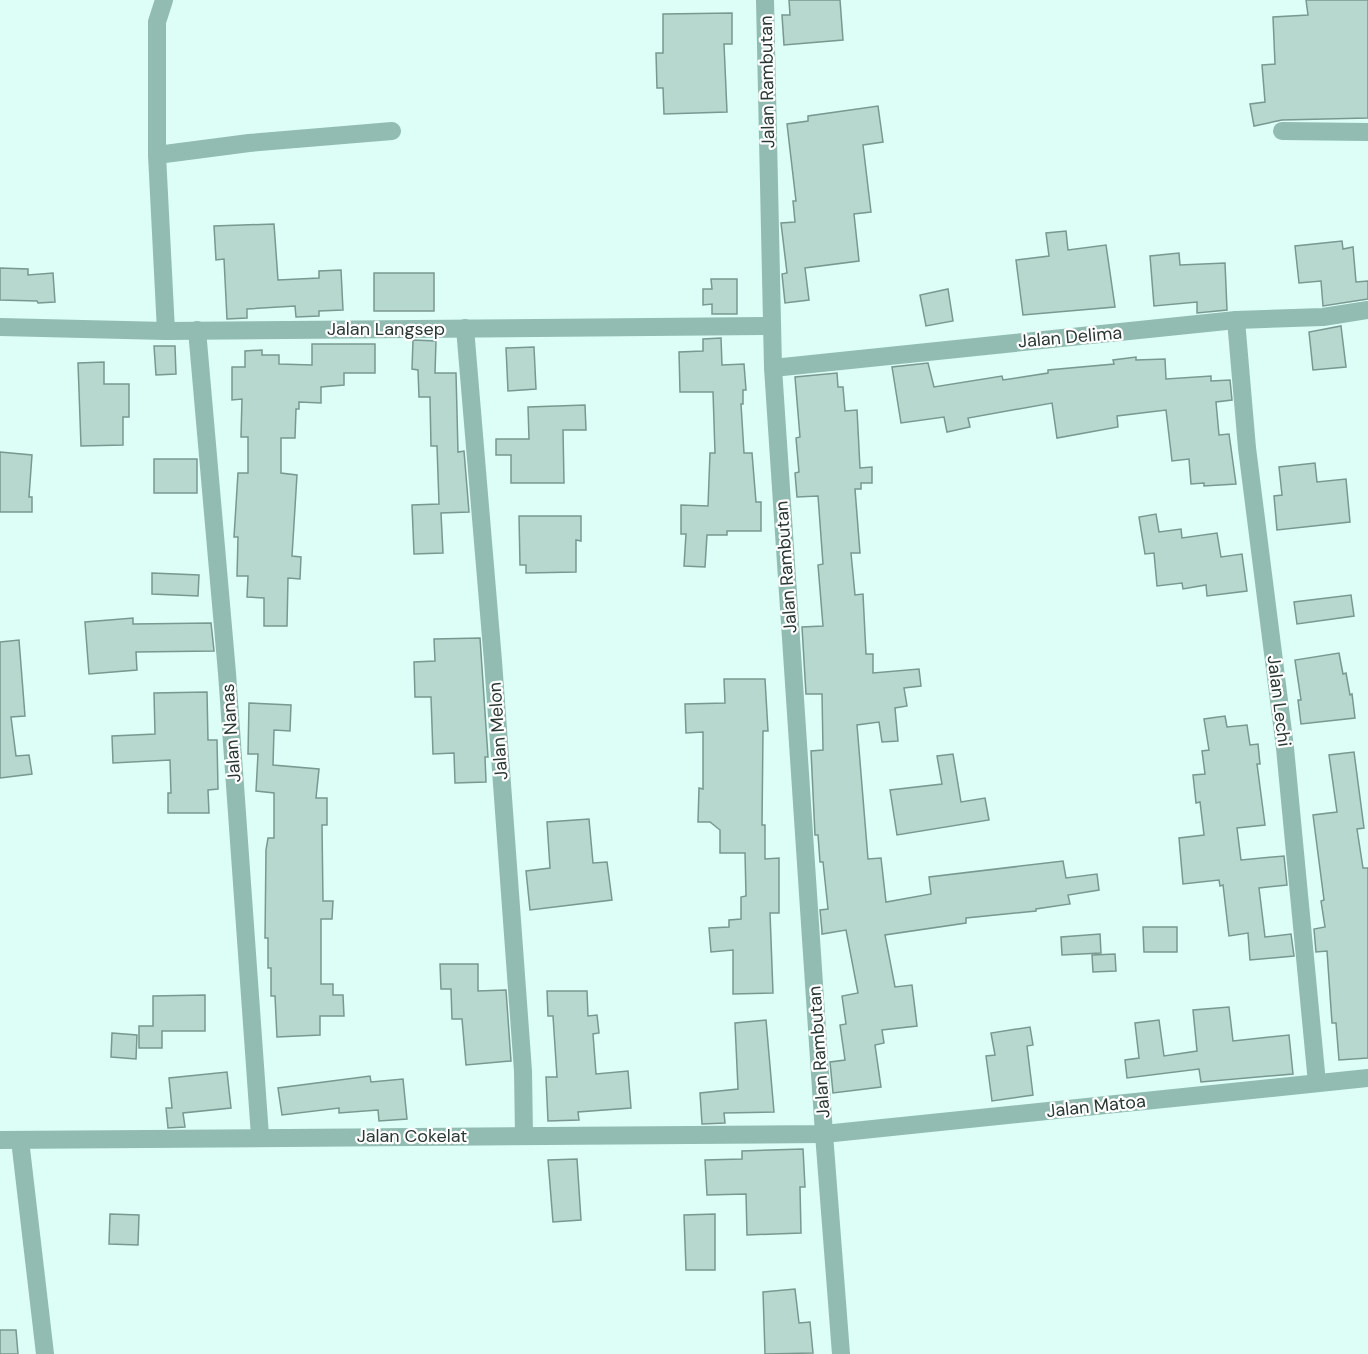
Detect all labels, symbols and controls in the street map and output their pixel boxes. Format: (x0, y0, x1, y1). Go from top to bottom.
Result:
street label: Jalan Rambutan (754, 15, 780, 149)
street label: Jalan Langsep (327, 317, 445, 341)
street label: Jalan Delima (1017, 320, 1123, 354)
street label: Jalan Rambutan (769, 500, 803, 634)
street label: Jalan Lechi (1261, 654, 1297, 748)
street label: Jalan Melon (483, 681, 513, 781)
street label: Jalan Nanas (216, 683, 246, 783)
street label: Jalan Rambutan (802, 985, 836, 1119)
street label: Jalan Matoa (1045, 1089, 1147, 1123)
street label: Jalan Cokelat (357, 1124, 467, 1148)

